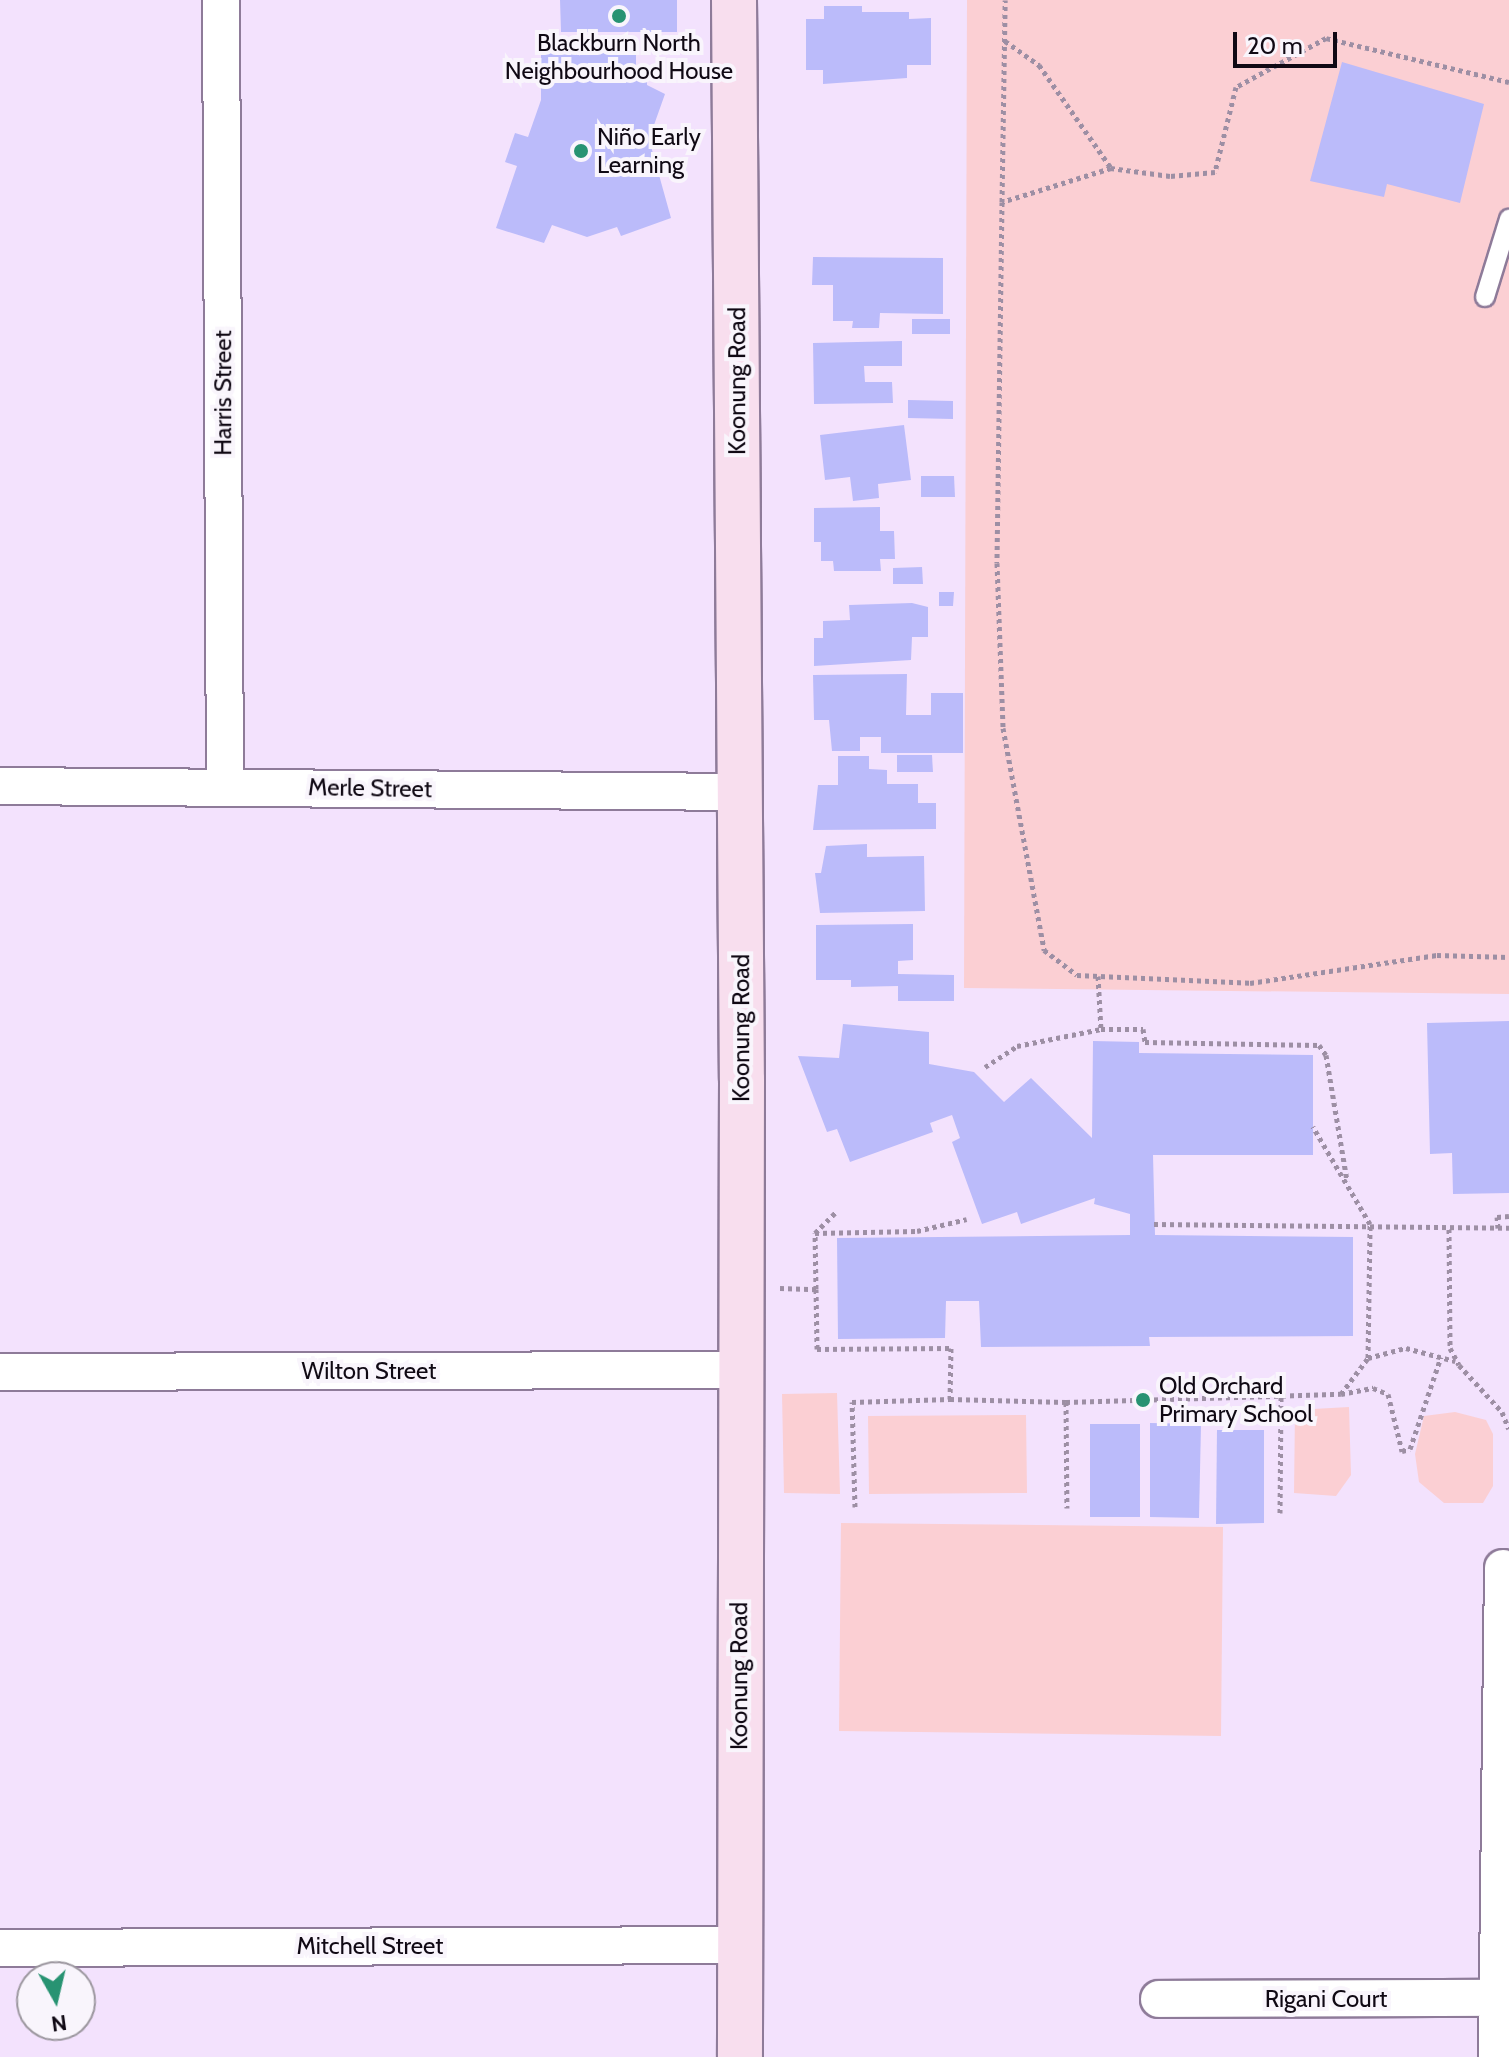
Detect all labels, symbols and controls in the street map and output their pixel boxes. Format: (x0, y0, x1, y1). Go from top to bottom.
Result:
marker: Blackburn North Neighbourhood House (610, 7, 628, 25)
scale bar (1237, 16, 1341, 66)
place label: Blackburn North Neighbourhood House (505, 29, 733, 85)
text: 20 m (1247, 31, 1303, 60)
place label: Niño Early Learning (597, 123, 701, 179)
marker: Niño Early Learning (572, 142, 590, 160)
street label: Koonung Road (723, 307, 751, 455)
street label: Harris Street (209, 330, 237, 456)
street label: Merle Street (308, 773, 432, 803)
street label: Koonung Road (727, 954, 755, 1102)
street label: Wilton Street (302, 1357, 436, 1385)
place label: Old Orchard Primary School (1159, 1372, 1313, 1428)
marker: Old Orchard Primary School (1134, 1391, 1152, 1409)
street label: Koonung Road (725, 1602, 753, 1750)
street label: Mitchell Street (297, 1932, 443, 1960)
north arrow (16, 1961, 96, 2041)
street label: Rigani Court (1265, 1985, 1387, 2013)
text: N (50, 2009, 69, 2038)

